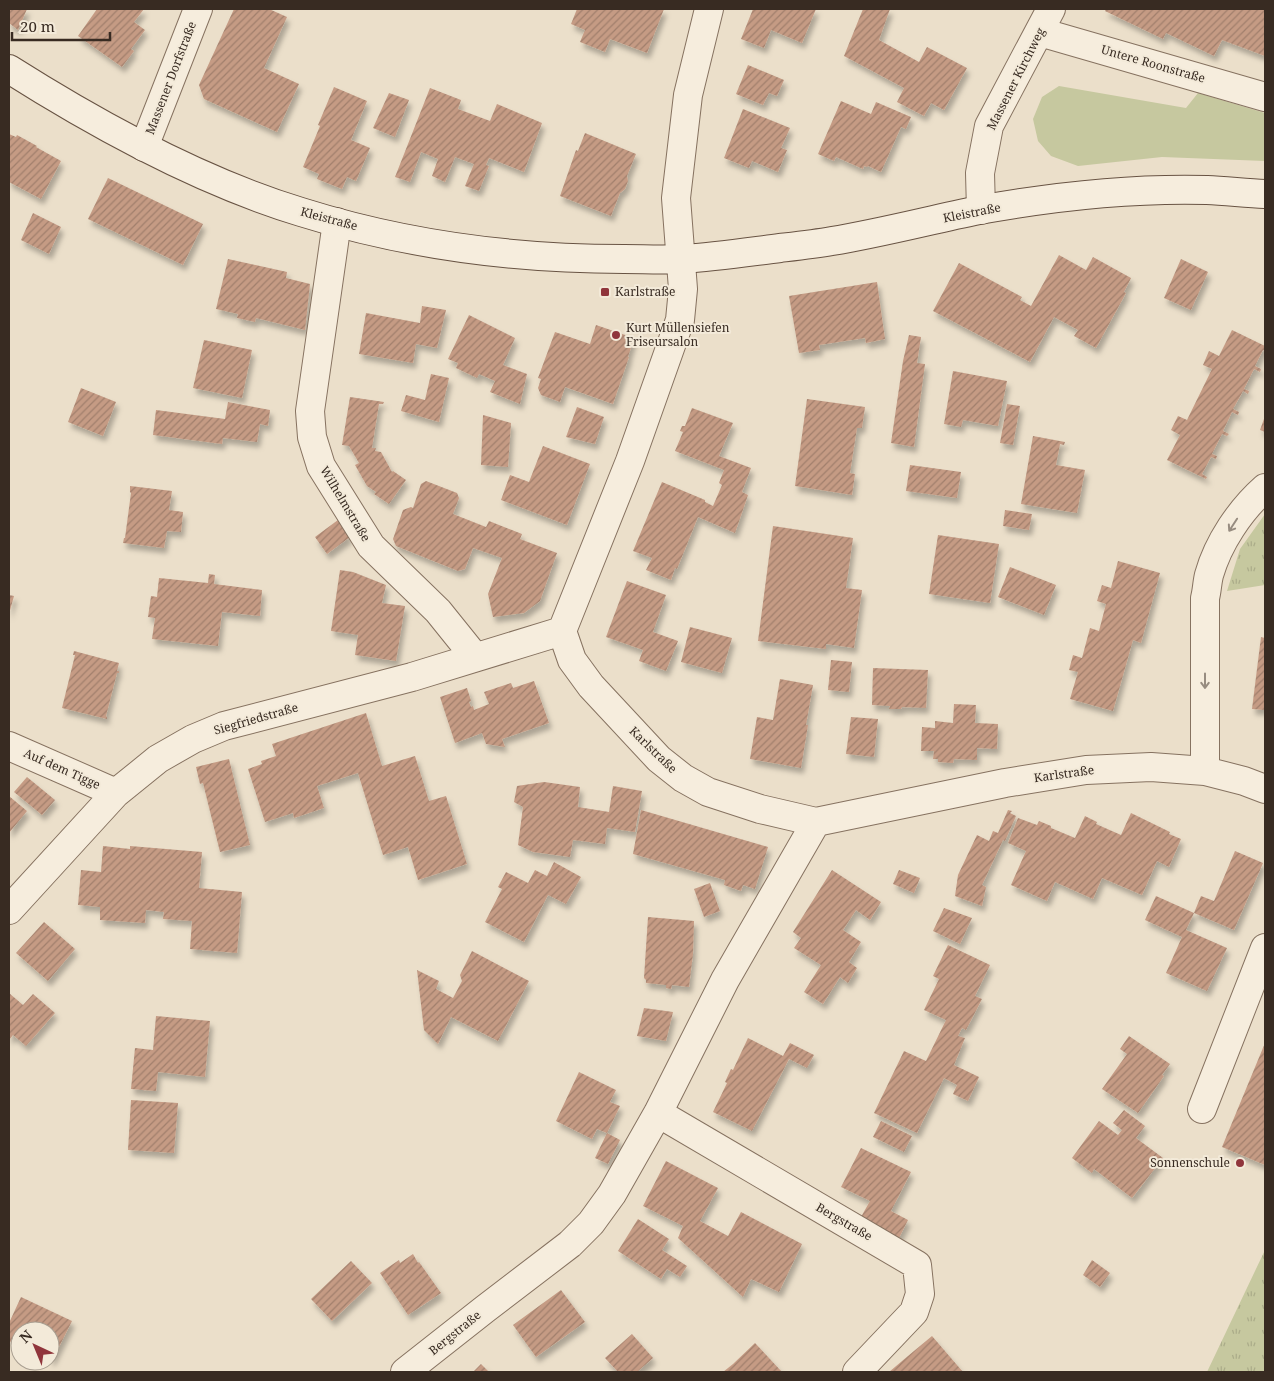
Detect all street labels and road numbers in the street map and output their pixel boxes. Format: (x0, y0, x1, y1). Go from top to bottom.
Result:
street label: Massener Dorfstraße (141, 19, 200, 137)
street label: Massener Kirchweg (982, 24, 1049, 133)
street label: Untere Roonstraße (1099, 41, 1207, 87)
street label: Kleistraße (942, 199, 1002, 226)
street label: Kleistraße (299, 203, 360, 234)
street label: Wilhelmstraße (316, 463, 375, 545)
street label: Siegfriedstraße (212, 698, 300, 739)
street label: Karlstraße (626, 723, 681, 777)
street label: Auf dem Tigge (21, 744, 103, 793)
street label: Karlstraße (1033, 761, 1095, 786)
street label: Bergstraße (813, 1199, 876, 1245)
street label: Bergstraße (425, 1306, 484, 1359)

